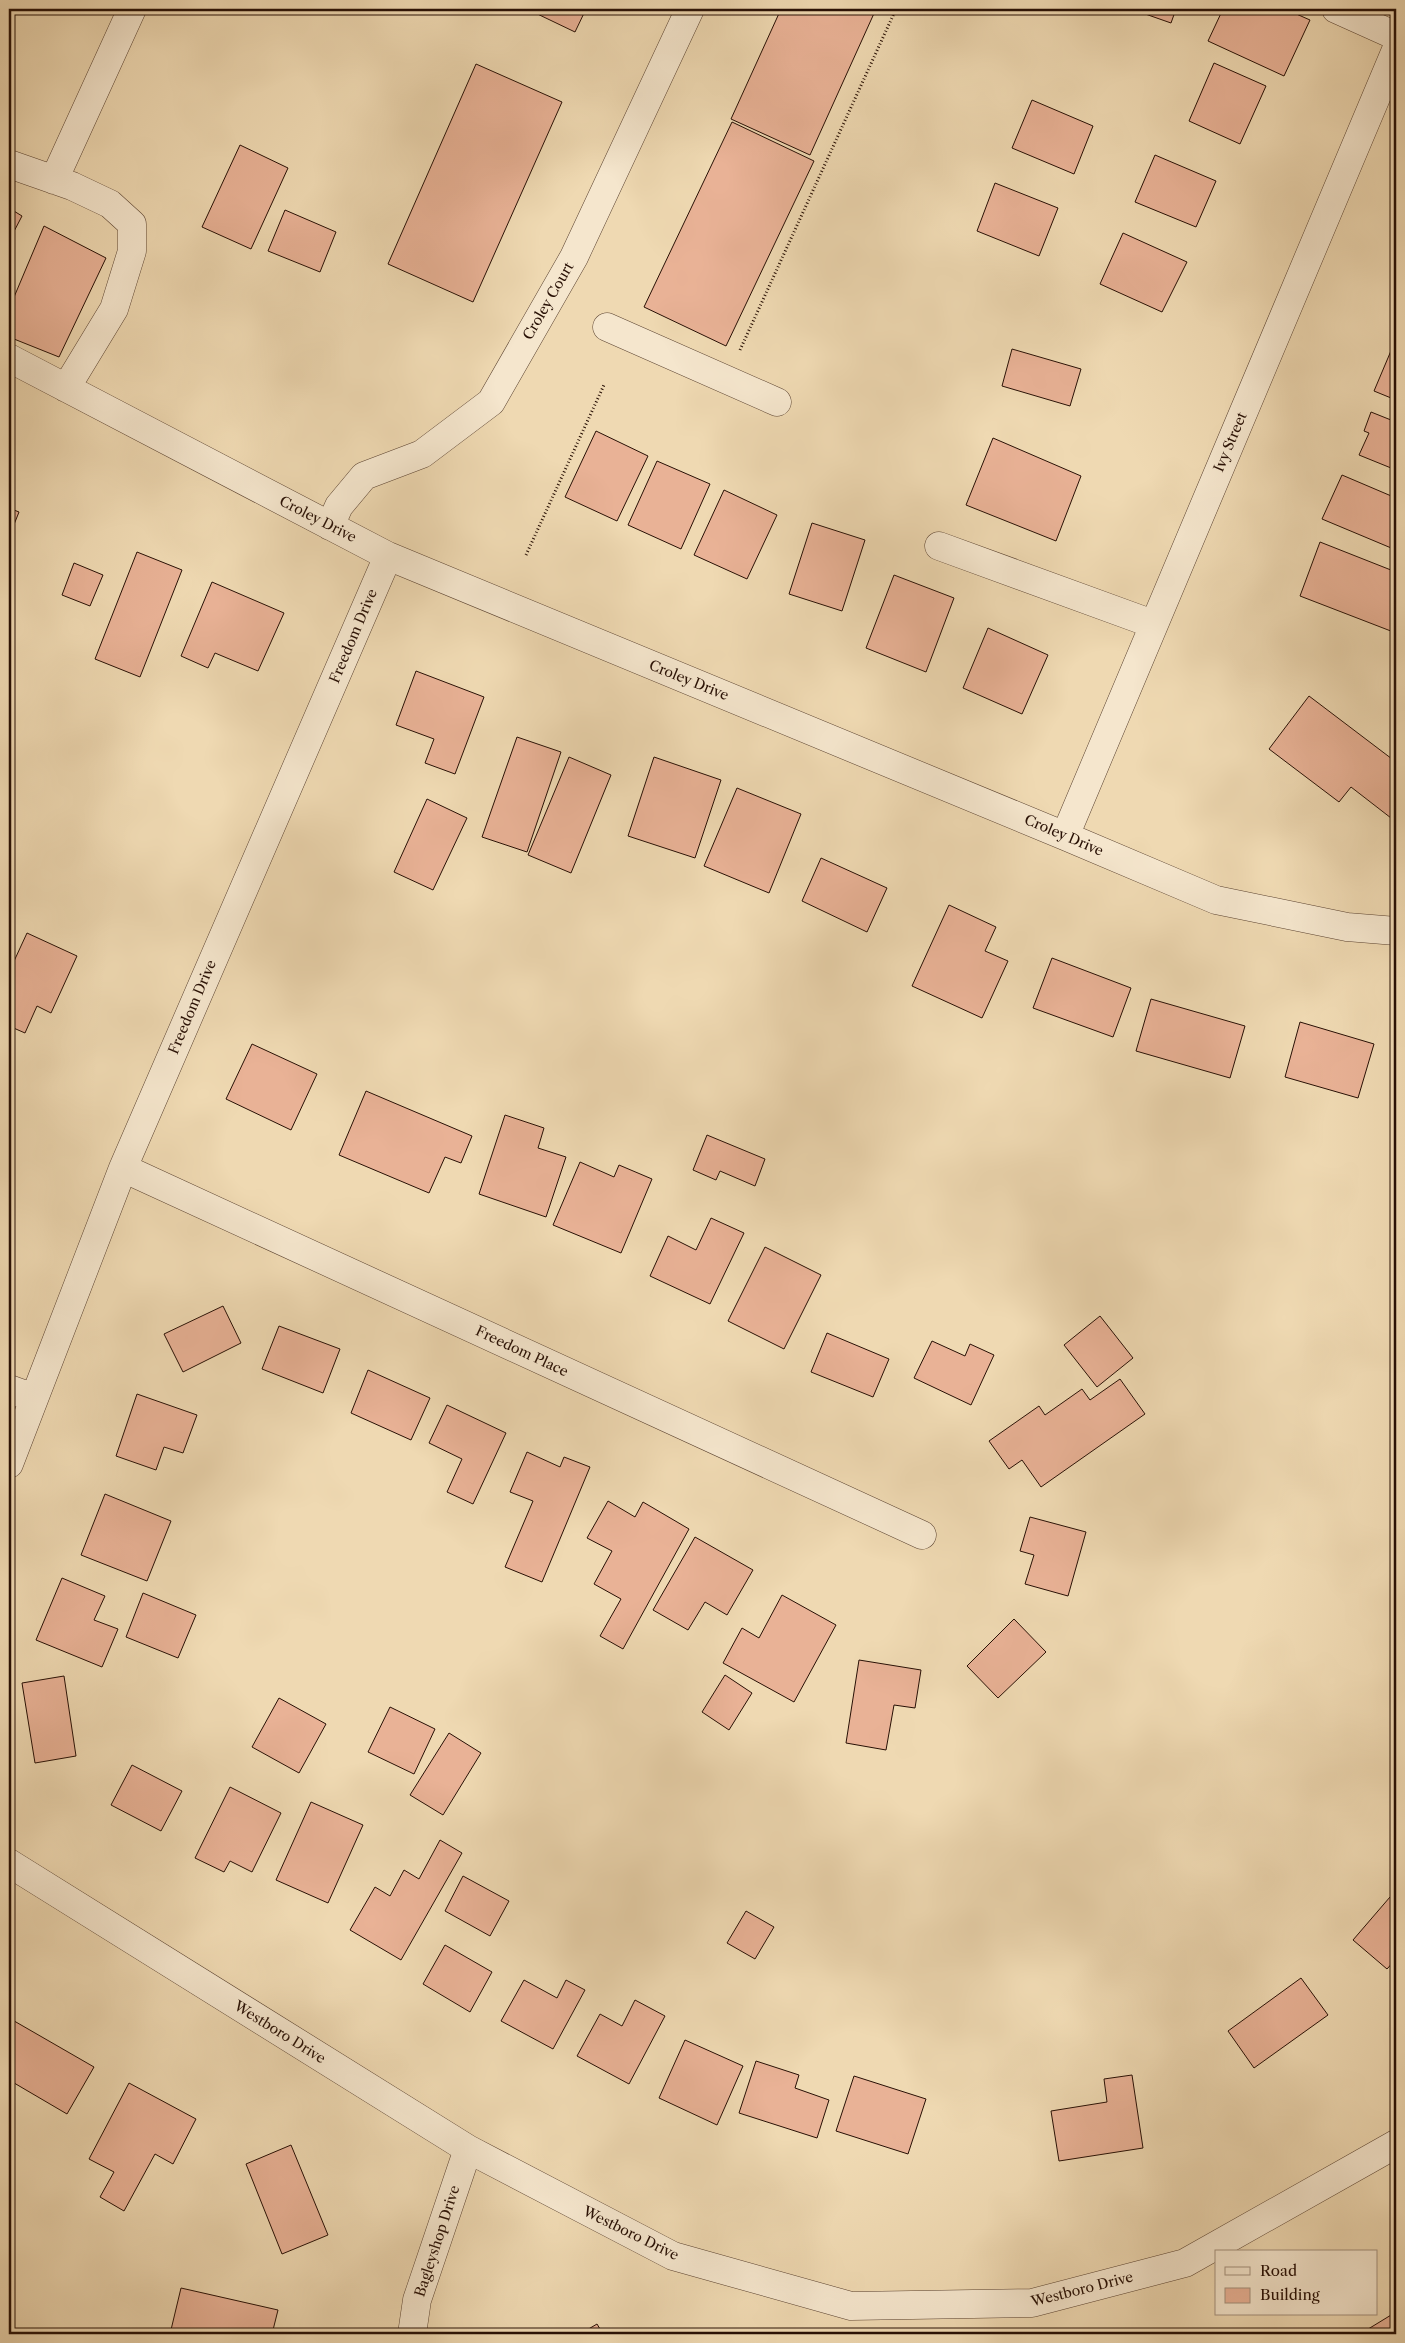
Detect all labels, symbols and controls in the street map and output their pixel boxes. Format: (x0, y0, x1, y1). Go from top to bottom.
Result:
street label: Croley Court (519, 259, 578, 343)
street label: Ivy Street (1209, 409, 1251, 475)
street label: Croley Drive (276, 492, 360, 546)
street label: Freedom Drive (325, 586, 381, 686)
street label: Croley Drive (647, 656, 732, 704)
street label: Croley Drive (1022, 810, 1106, 860)
street label: Freedom Drive (164, 957, 220, 1057)
street label: Freedom Place (473, 1322, 571, 1380)
street label: Westboro Drive (230, 1996, 329, 2067)
street label: Bagleyshop Drive (411, 2183, 464, 2299)
street label: Westboro Drive (579, 2202, 682, 2264)
legend (1215, 2250, 1378, 2316)
text: Road (1260, 2261, 1297, 2280)
street label: Westboro Drive (1028, 2268, 1135, 2311)
text: Building (1260, 2285, 1320, 2304)

